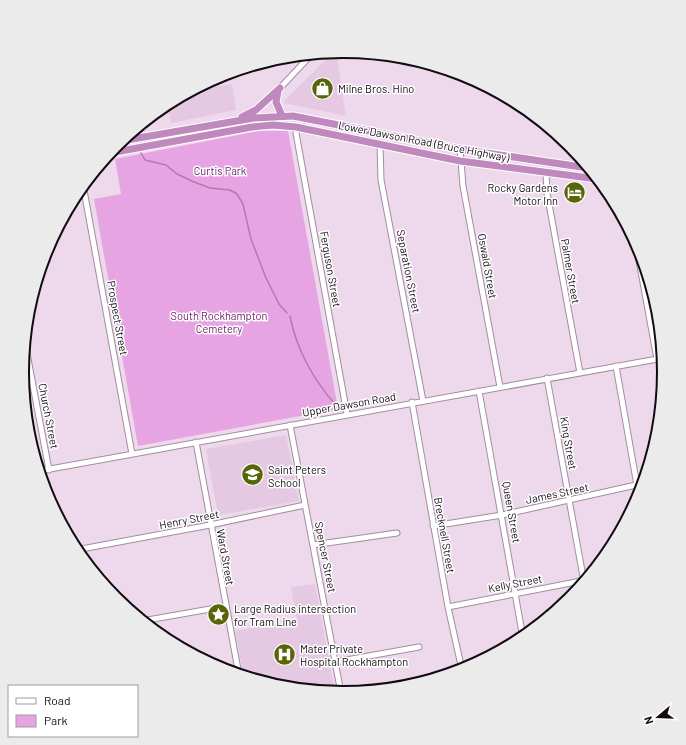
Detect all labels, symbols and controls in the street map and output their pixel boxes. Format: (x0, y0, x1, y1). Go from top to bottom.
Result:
shop icon: Milne Bros. Hino (309, 75, 335, 101)
place label: Milne Bros. Hino (338, 82, 414, 95)
street label: Lower Dawson Road (Bruce Highway) (337, 118, 511, 164)
park label: Curtis Park (194, 164, 247, 177)
hotel icon: Rocky Gardens Motor Inn (561, 180, 587, 206)
place label: Rocky Gardens Motor Inn (487, 181, 558, 207)
street label: Separation Street (395, 228, 423, 314)
street label: Ferguson Street (318, 230, 344, 308)
street label: Oswald Street (476, 232, 500, 300)
street label: Palmer Street (559, 237, 583, 305)
street label: Prospect Street (105, 280, 131, 356)
park label: South Rockhampton Cemetery (171, 309, 267, 335)
street label: Church Street (36, 382, 62, 450)
street label: Upper Dawson Road (301, 389, 397, 419)
street label: King Street (558, 415, 580, 471)
school or university icon: Saint Peters School (239, 462, 265, 488)
place label: Saint Peters School (268, 463, 326, 489)
street label: Queen Street (500, 480, 524, 544)
street label: James Street (524, 480, 590, 506)
street label: Brecknell Street (432, 496, 458, 574)
street label: Henry Street (158, 507, 220, 531)
street label: Spencer Street (313, 520, 339, 594)
street label: Ward Street (215, 528, 237, 586)
street label: Kelly Street (487, 571, 543, 595)
place icon: Large Radius intersection for Tram Line (206, 601, 232, 627)
place label: Large Radius intersection for Tram Line (234, 602, 356, 628)
hospital icon: Mater Private Hospital Rockhampton (271, 641, 297, 667)
place label: Mater Private Hospital Rockhampton (300, 642, 408, 668)
legend (8, 685, 138, 737)
text: Road (44, 693, 71, 707)
north arrow (638, 697, 678, 737)
text: Park (44, 713, 68, 727)
text: N (641, 715, 655, 726)

